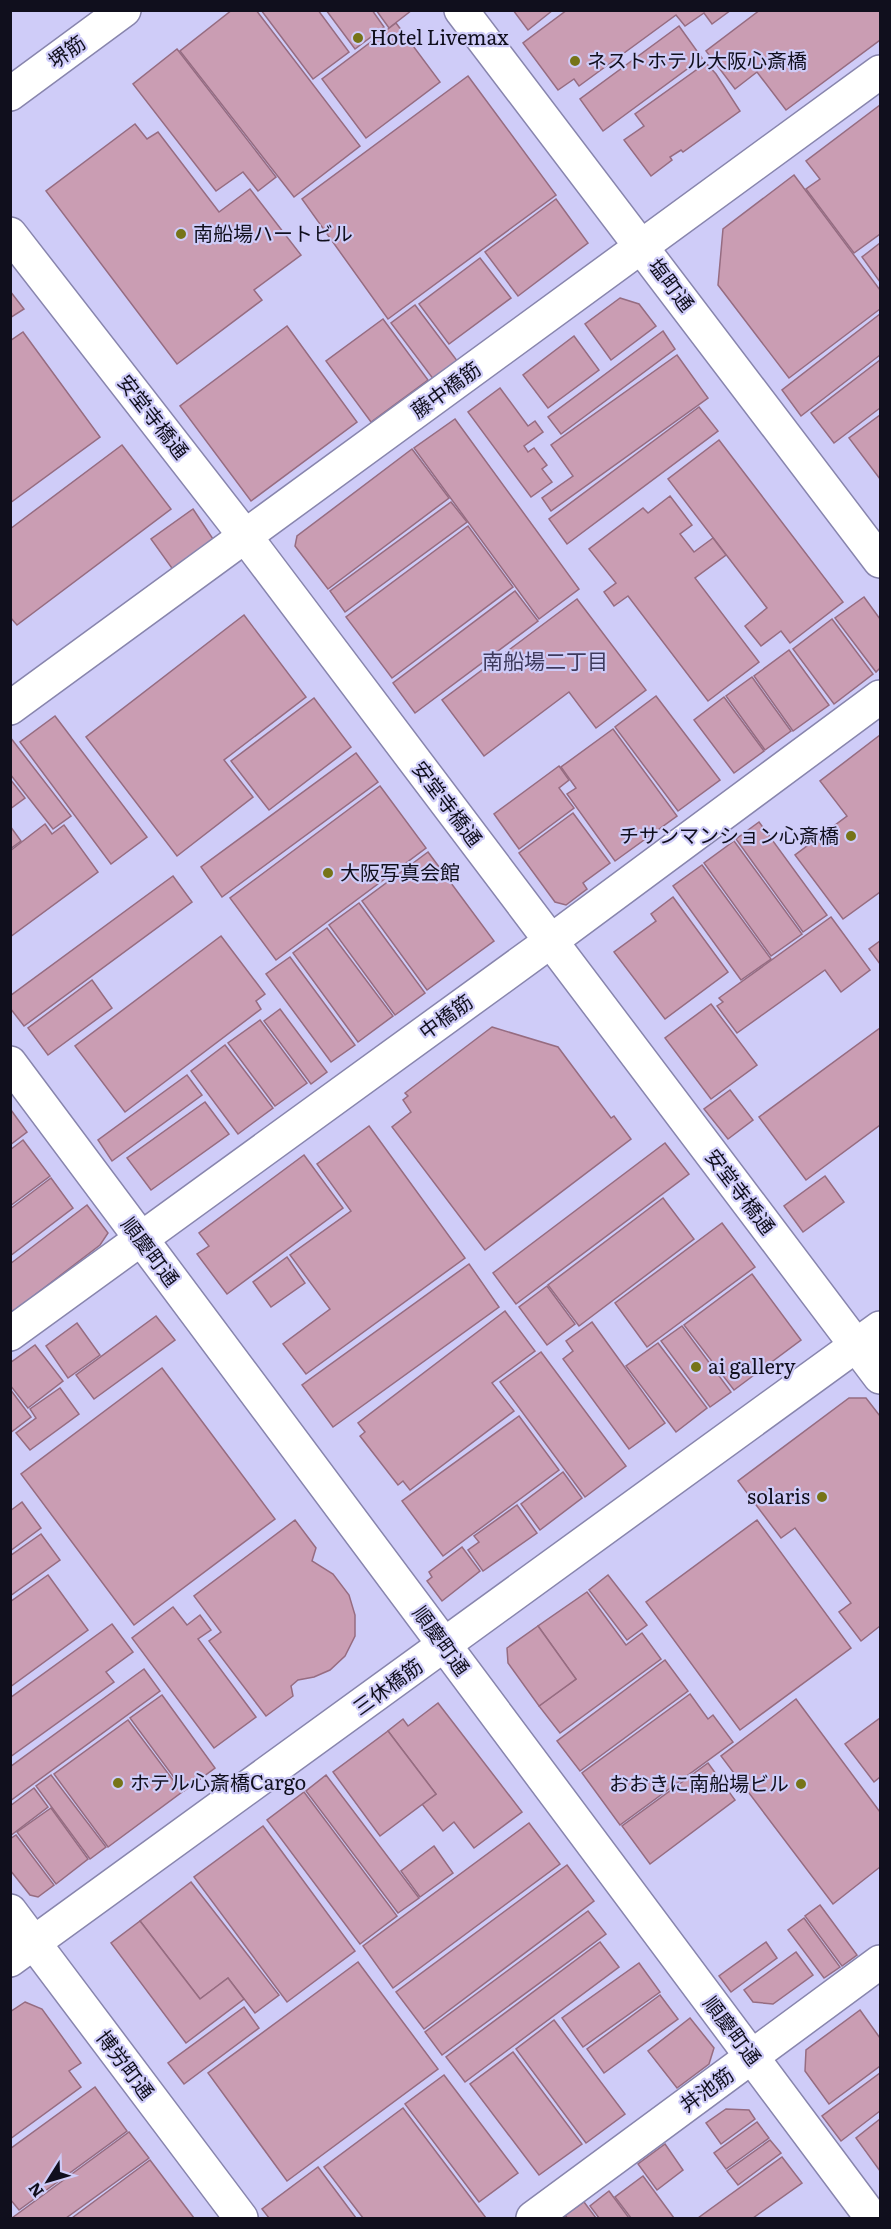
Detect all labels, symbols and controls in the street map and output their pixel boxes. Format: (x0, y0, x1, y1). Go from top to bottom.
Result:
place label: Hotel Livemax (370, 21, 509, 51)
street label: 堺筋 (41, 26, 91, 74)
marker: Hotel Livemax (351, 31, 365, 45)
place label: ネストホテル大阪心斎橋 (587, 44, 807, 74)
marker: ネストホテル大阪心斎橋 (568, 54, 582, 68)
place label: 南船場ハートビル (193, 217, 353, 247)
marker: 南船場ハートビル (174, 227, 188, 241)
street label: 塩町通 (643, 251, 703, 317)
street label: 藤中橋筋 (404, 353, 486, 424)
street label: 安堂寺橋通 (112, 367, 197, 464)
district label: 南船場二丁目 (482, 644, 608, 675)
street label: 安堂寺橋通 (407, 754, 491, 852)
place label: チサンマンション心斎橋 (619, 819, 839, 849)
marker: チサンマンション心斎橋 (844, 829, 858, 843)
place label: 大阪写真会館 (340, 856, 460, 886)
marker: 大阪写真会館 (321, 866, 335, 880)
street label: 中橋筋 (412, 986, 478, 1045)
street label: 安堂寺橋通 (700, 1142, 784, 1240)
street label: 順慶町通 (116, 1210, 188, 1292)
place label: ai gallery (708, 1350, 796, 1380)
marker: ai gallery (689, 1360, 703, 1374)
place label: solaris (747, 1480, 810, 1510)
marker: solaris (815, 1490, 829, 1504)
street label: 順慶町通 (407, 1599, 478, 1681)
street label: 三休橋筋 (346, 1650, 428, 1721)
place label: ホテル心斎橋Cargo (130, 1766, 306, 1796)
place label: おおきに南船場ビル (609, 1767, 789, 1797)
marker: ホテル心斎橋Cargo (111, 1776, 125, 1790)
marker: おおきに南船場ビル (794, 1777, 808, 1791)
street label: 順慶町通 (698, 1989, 770, 2071)
street label: 博労町通 (91, 2023, 163, 2105)
street label: 丼池筋 (673, 2059, 739, 2118)
north arrow (18, 2151, 78, 2211)
text: N (22, 2178, 49, 2203)

